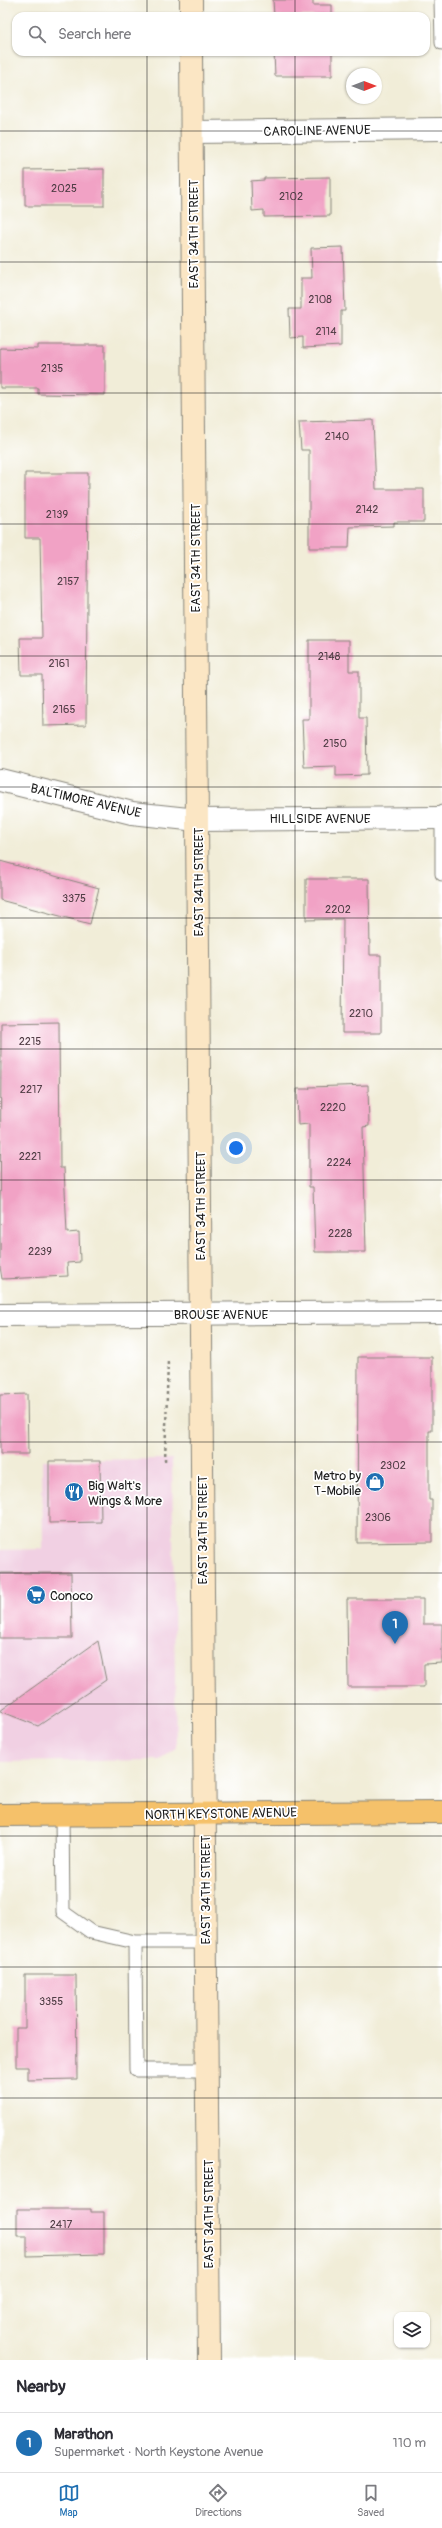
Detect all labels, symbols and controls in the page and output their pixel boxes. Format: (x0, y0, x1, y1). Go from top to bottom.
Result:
search box (12, 12, 430, 56)
icon: search (26, 23, 48, 45)
text: Search here (58, 25, 131, 44)
north arrow (346, 68, 382, 104)
street label: CAROLINE AVENUE (263, 122, 371, 140)
street label: EAST 34TH STREET (186, 180, 202, 288)
house number: 2025 (51, 182, 77, 195)
house number: 2102 (279, 190, 303, 203)
house number: 2108 (308, 293, 332, 306)
house number: 2114 (315, 325, 337, 338)
house number: 2135 (41, 362, 63, 375)
house number: 2140 (325, 430, 349, 443)
house number: 2142 (356, 503, 378, 516)
street label: EAST 34TH STREET (188, 504, 204, 612)
house number: 2139 (46, 508, 68, 521)
house number: 2157 (57, 575, 79, 588)
house number: 2148 (318, 650, 341, 663)
house number: 2161 (48, 657, 70, 670)
house number: 2165 (53, 703, 75, 716)
house number: 2150 (323, 737, 347, 750)
street label: BALTIMORE AVENUE (29, 780, 143, 822)
street label: HILLSIDE AVENUE (269, 811, 371, 827)
street label: EAST 34TH STREET (191, 828, 207, 936)
house number: 3375 (62, 892, 86, 905)
house number: 2202 (325, 903, 351, 916)
house number: 2210 (349, 1007, 373, 1020)
house number: 2215 (19, 1035, 41, 1048)
house number: 2217 (20, 1083, 42, 1096)
house number: 2220 (320, 1101, 346, 1114)
your location (226, 1138, 246, 1158)
house number: 2221 (19, 1150, 41, 1163)
street label: EAST 34TH STREET (193, 1152, 209, 1260)
house number: 2224 (327, 1156, 352, 1169)
house number: 2228 (328, 1227, 352, 1240)
house number: 2239 (28, 1245, 52, 1258)
street label: BROUSE AVENUE (174, 1307, 269, 1323)
house number: 2302 (380, 1459, 406, 1472)
place label: Metro by T-Mobile (314, 1468, 362, 1499)
shop icon: Metro by T-Mobile (364, 1471, 386, 1493)
street label: EAST 34TH STREET (195, 1476, 211, 1584)
place label: Big Walt's Wings & More (88, 1478, 162, 1509)
restaurant icon: Big Walt's Wings & More (63, 1481, 85, 1503)
house number: 2306 (365, 1511, 391, 1524)
supermarket icon: Conoco (25, 1584, 47, 1606)
place label: Conoco (50, 1588, 93, 1604)
pin: 1 (382, 1611, 408, 1644)
street label: NORTH KEYSTONE AVENUE (145, 1805, 297, 1823)
street label: EAST 34TH STREET (198, 1836, 214, 1944)
house number: 3355 (39, 1995, 63, 2008)
street label: EAST 34TH STREET (201, 2160, 217, 2268)
house number: 2417 (50, 2218, 73, 2231)
map controls (394, 2312, 430, 2348)
button: layers (394, 2312, 430, 2348)
text: Nearby (16, 2376, 65, 2397)
text: Marathon (54, 2425, 113, 2444)
text: 1 (26, 2435, 32, 2451)
text: 110 m (393, 2435, 426, 2451)
text: Supermarket · North Keystone Avenue (54, 2444, 263, 2460)
tab: Map (58, 2482, 80, 2519)
tab: Directions (195, 2482, 242, 2519)
tab: Saved (357, 2482, 384, 2519)

